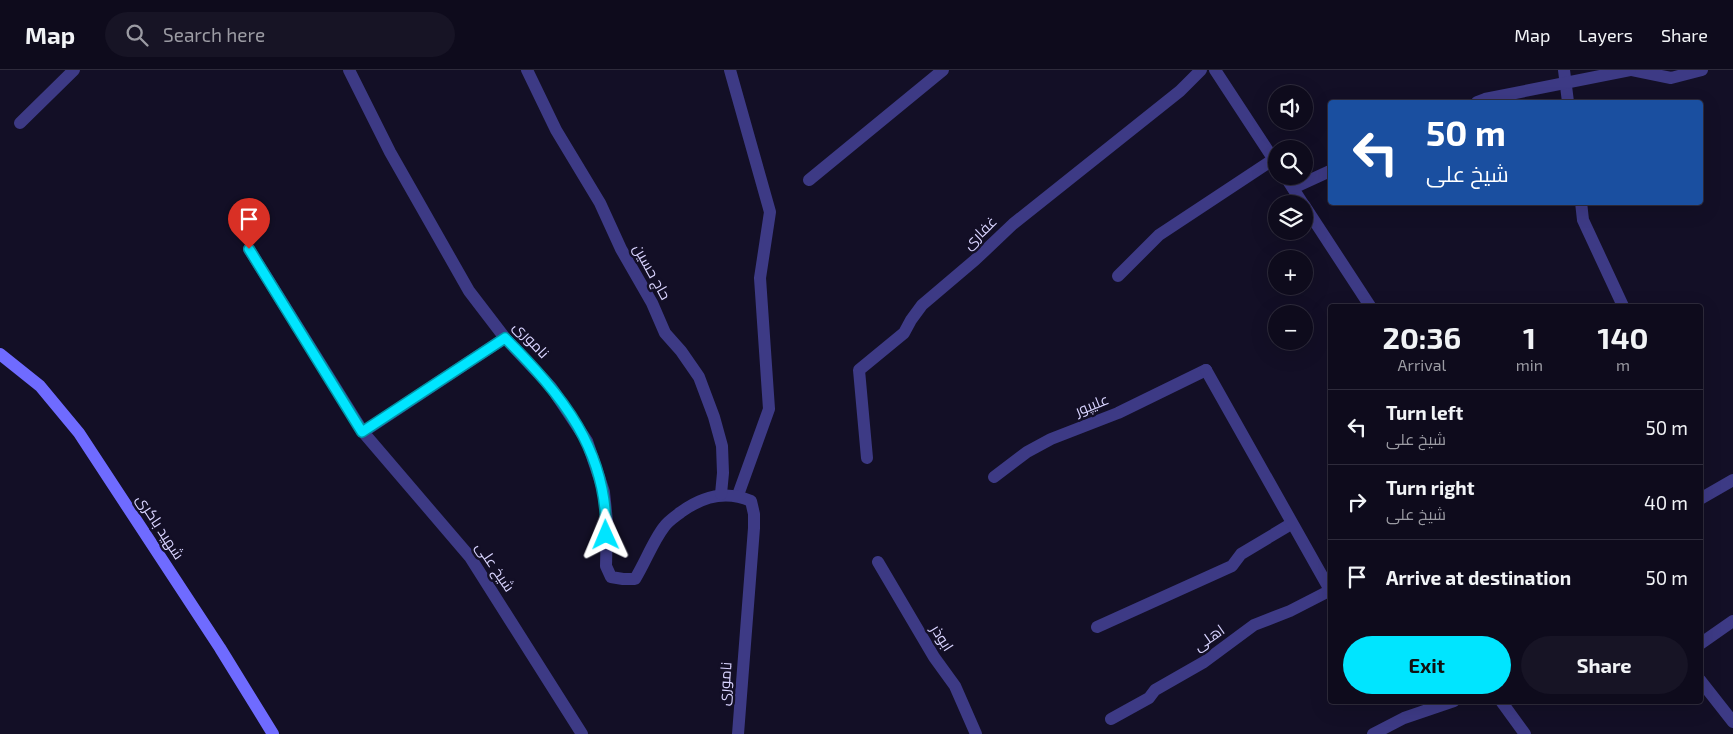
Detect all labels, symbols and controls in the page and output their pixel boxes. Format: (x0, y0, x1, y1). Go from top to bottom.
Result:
search box (105, 12, 455, 57)
text: Map (25, 20, 75, 49)
icon: search (123, 21, 151, 49)
text: Search here (163, 23, 265, 46)
text: Map (1514, 24, 1550, 46)
text: Layers (1578, 24, 1633, 46)
text: Share (1661, 24, 1708, 46)
map controls (1268, 85, 1313, 350)
button: sound (1268, 85, 1313, 130)
text: 50 m (1426, 111, 1506, 153)
icon: left (1343, 120, 1408, 185)
button: search (1268, 140, 1313, 185)
text: شیخ علی (1426, 160, 1509, 186)
button: layers (1268, 195, 1313, 240)
pin (228, 198, 270, 249)
icon: arrive (235, 205, 263, 233)
street label: غفاری (959, 212, 1001, 254)
street label: حاج حسین (628, 241, 676, 304)
button: + (1268, 250, 1313, 295)
button: − (1268, 305, 1313, 350)
street label: ناموری (509, 317, 553, 363)
text: 20:36 (1382, 319, 1461, 355)
text: 1 (1523, 319, 1536, 355)
text: 140 (1598, 319, 1649, 355)
text: Arrival (1398, 355, 1446, 374)
text: min (1516, 355, 1543, 374)
text: m (1616, 355, 1630, 374)
street label: علیپور (1071, 389, 1112, 421)
text: Turn left (1386, 401, 1463, 424)
icon: left (1343, 413, 1371, 441)
text: 50 m (1645, 416, 1688, 439)
text: شیخ علی (1386, 429, 1446, 448)
text: Turn right (1386, 476, 1474, 499)
icon: right (1343, 488, 1371, 516)
street label: شهید باکری (132, 491, 188, 563)
text: 40 m (1644, 491, 1688, 514)
text: شیخ علی (1386, 504, 1446, 523)
position arrow (579, 508, 631, 560)
street label: شیخ علی (470, 538, 519, 597)
icon: arrive (1343, 563, 1371, 591)
text: Arrive at destination (1386, 566, 1571, 589)
text: 50 m (1645, 566, 1688, 589)
street label: ابوذر (926, 620, 958, 655)
street label: اهلی (1189, 620, 1229, 656)
button: Exit (1343, 636, 1511, 694)
button: Share (1521, 636, 1688, 694)
street label: ناموری (713, 661, 737, 707)

